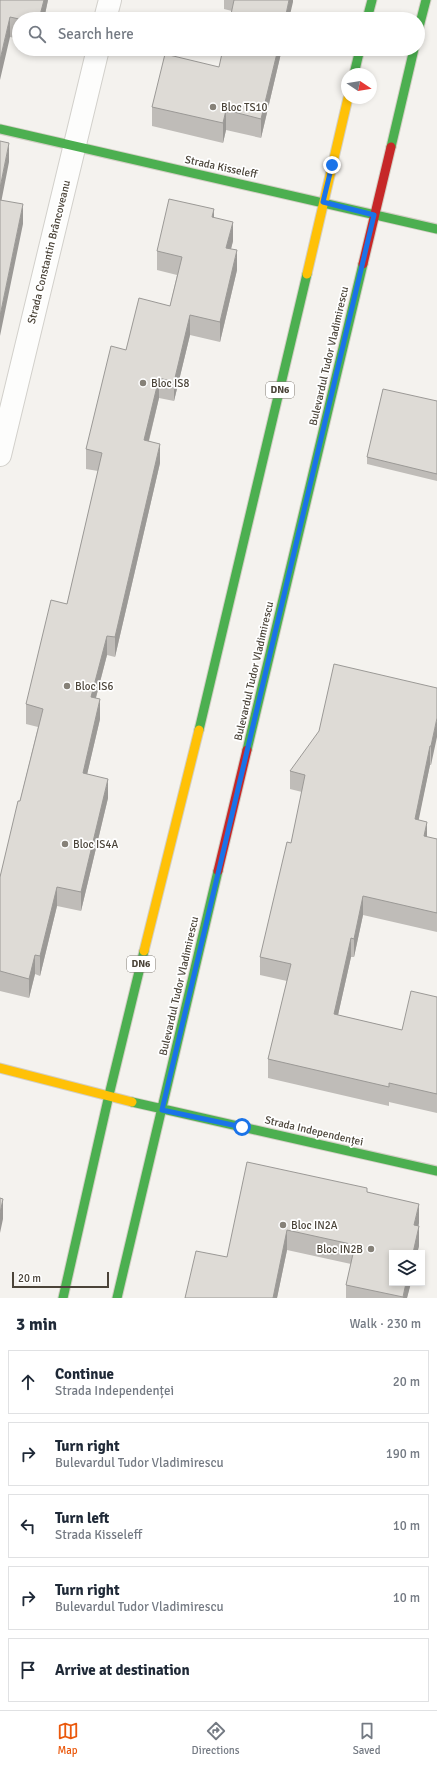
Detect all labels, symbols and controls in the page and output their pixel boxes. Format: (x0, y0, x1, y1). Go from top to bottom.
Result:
search box (12, 12, 425, 56)
icon: search (26, 23, 48, 45)
text: Search here (58, 25, 134, 43)
north arrow (341, 68, 377, 104)
place label: Bloc TS10 (221, 101, 268, 114)
marker: Bloc TS10 (208, 102, 218, 112)
street label: Strada Kisseleff (184, 153, 259, 181)
route end (323, 156, 341, 174)
street label: Strada Constantin Brâncoveanu (25, 179, 73, 325)
street label: Bulevardul Tudor Vladimirescu (307, 285, 351, 427)
place label: Bloc IS8 (151, 377, 189, 390)
marker: Bloc IS8 (138, 378, 148, 388)
road number: DN6 (266, 382, 294, 398)
street label: Bulevardul Tudor Vladimirescu (232, 600, 276, 742)
place label: Bloc IS6 (75, 680, 113, 693)
marker: Bloc IS6 (62, 681, 72, 691)
place label: Bloc IS4A (73, 838, 118, 851)
marker: Bloc IS4A (60, 839, 70, 849)
street label: Bulevardul Tudor Vladimirescu (157, 915, 201, 1057)
road number: DN6 (127, 956, 155, 972)
street label: Strada Independenței (263, 1113, 365, 1149)
route start (233, 1118, 251, 1136)
place label: Bloc IN2A (291, 1219, 338, 1232)
marker: Bloc IN2A (278, 1220, 288, 1230)
place label: Bloc IN2B (317, 1243, 363, 1256)
marker: Bloc IN2B (366, 1244, 376, 1254)
map controls (389, 1250, 425, 1286)
button: layers (389, 1250, 425, 1286)
scale bar (12, 1270, 109, 1289)
text: 20 m (18, 1272, 41, 1285)
text: 3 min (16, 1314, 57, 1335)
text: Walk · 230 m (350, 1316, 421, 1332)
text: Continue (55, 1365, 114, 1383)
icon: ahead (17, 1371, 39, 1393)
text: 20 m (393, 1374, 420, 1390)
text: Strada Independenței (55, 1383, 174, 1399)
text: Turn right (55, 1437, 120, 1455)
icon: right (17, 1443, 39, 1465)
text: 190 m (386, 1446, 420, 1462)
text: Bulevardul Tudor Vladimirescu (55, 1455, 224, 1471)
text: Turn left (55, 1509, 109, 1527)
icon: left (17, 1515, 39, 1537)
text: 10 m (393, 1518, 420, 1534)
text: Strada Kisseleff (55, 1527, 142, 1543)
text: Turn right (55, 1581, 120, 1599)
icon: right (17, 1587, 39, 1609)
text: 10 m (393, 1590, 420, 1606)
text: Bulevardul Tudor Vladimirescu (55, 1599, 224, 1615)
icon: arrive (17, 1659, 39, 1681)
text: Arrive at destination (55, 1661, 190, 1679)
tab: Map (57, 1720, 79, 1757)
tab: Directions (192, 1720, 240, 1757)
tab: Saved (353, 1720, 380, 1757)

